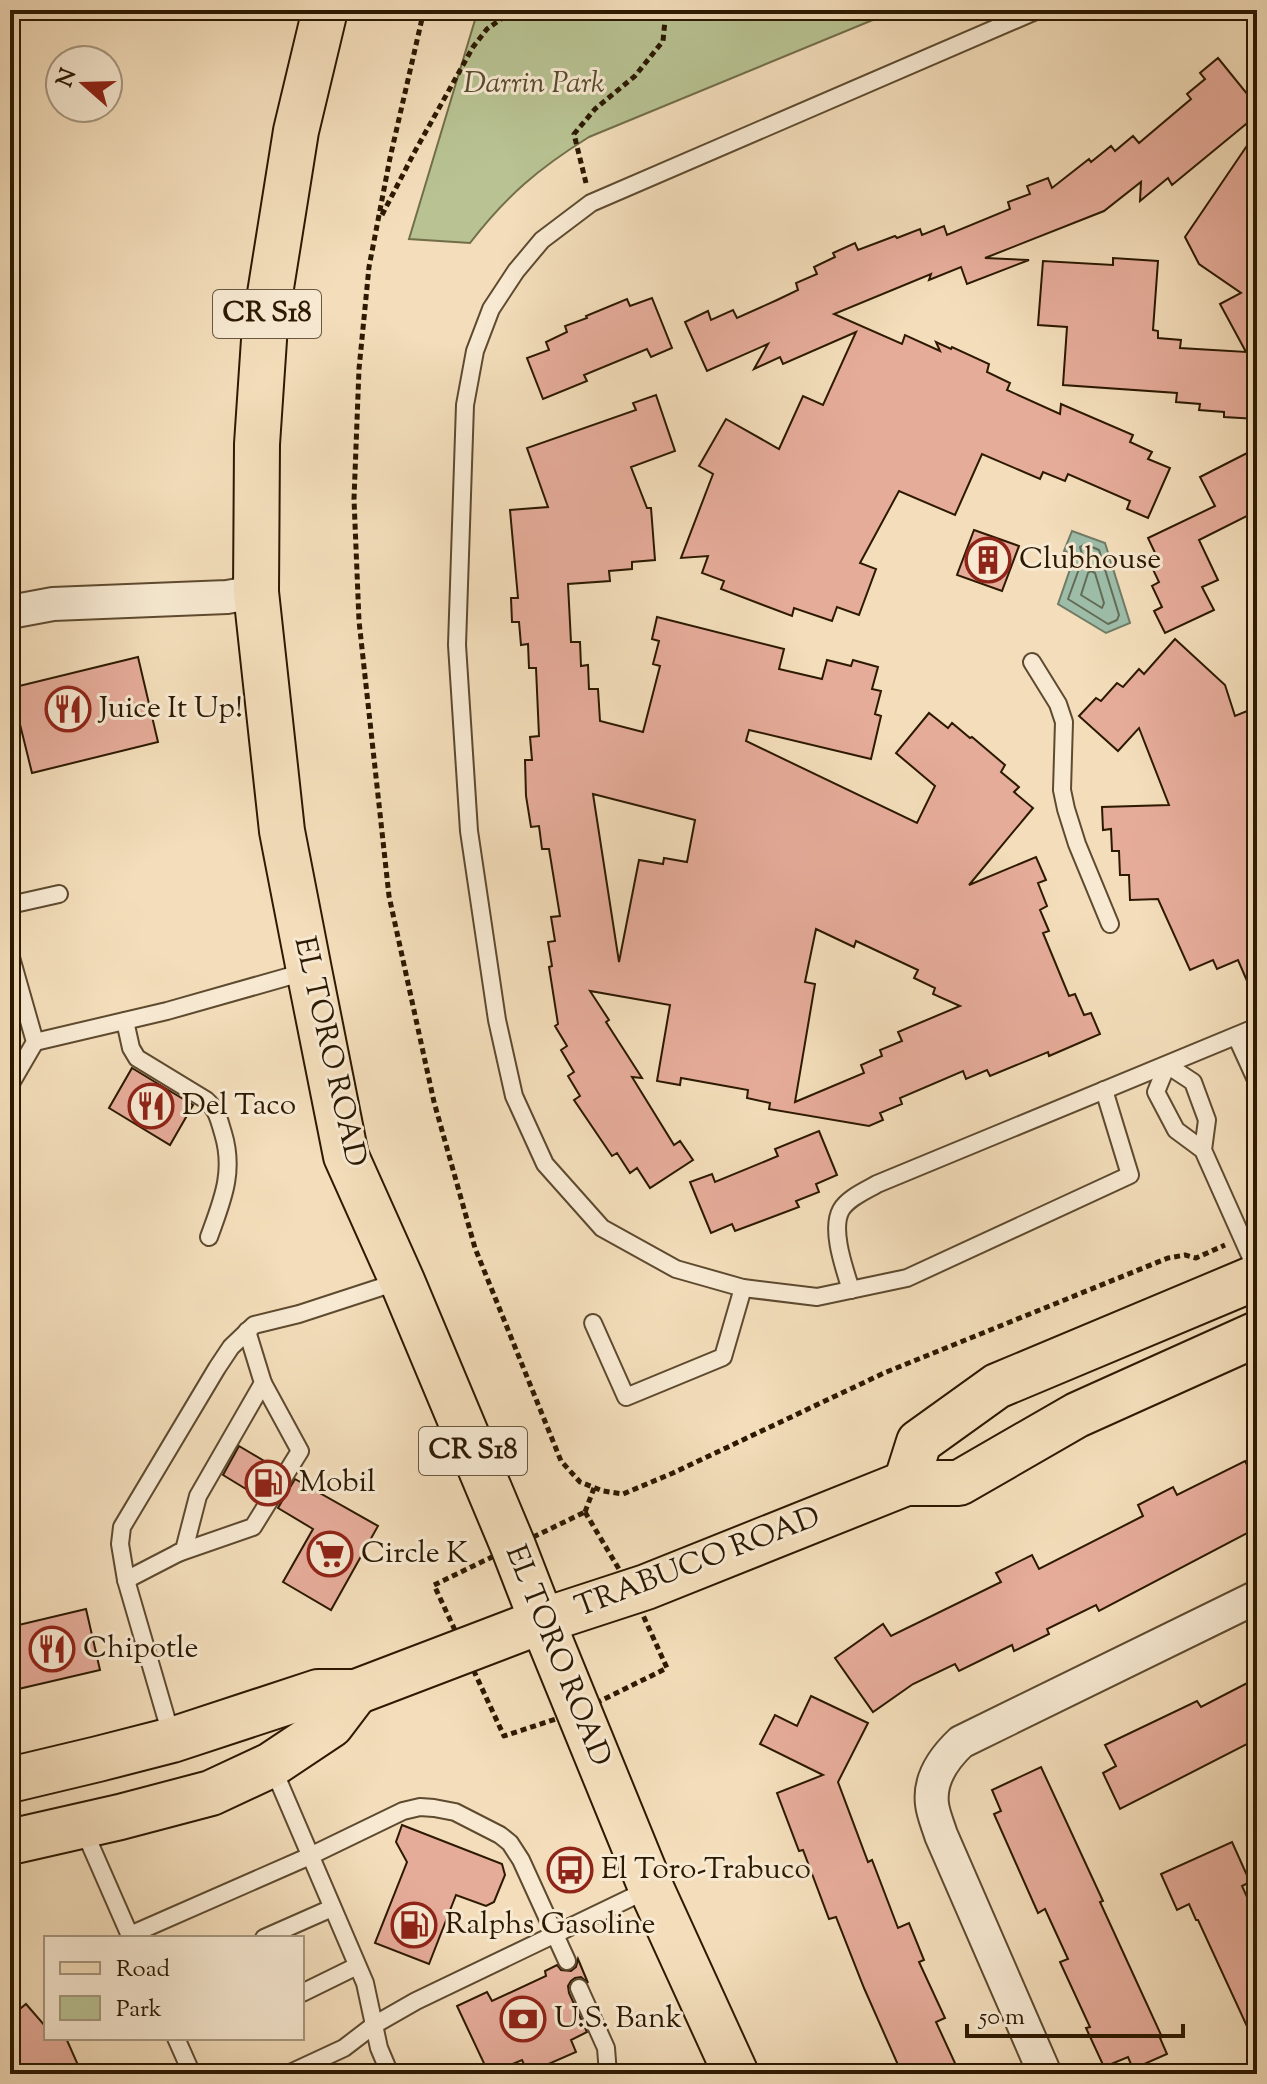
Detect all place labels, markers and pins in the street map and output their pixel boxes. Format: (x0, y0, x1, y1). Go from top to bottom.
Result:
building icon: Clubhouse (964, 536, 1012, 584)
place label: Clubhouse (1019, 539, 1161, 582)
restaurant icon: Juice It Up! (44, 685, 92, 733)
place label: Juice It Up! (97, 688, 243, 731)
restaurant icon: Del Taco (127, 1082, 175, 1130)
place label: Del Taco (182, 1085, 296, 1128)
fuel station icon: Mobil (244, 1459, 292, 1507)
place label: Mobil (299, 1462, 376, 1505)
supermarket icon: Circle K (306, 1530, 354, 1578)
place label: Circle K (361, 1533, 468, 1576)
restaurant icon: Chipotle (28, 1625, 76, 1673)
place label: Chipotle (83, 1628, 198, 1671)
bus stop icon: El Toro-Trabuco (546, 1846, 594, 1894)
place label: El Toro-Trabuco (601, 1849, 811, 1892)
fuel station icon: Ralphs Gasoline (390, 1901, 438, 1949)
place label: Ralphs Gasoline (445, 1904, 655, 1947)
bank icon: U.S. Bank (499, 1995, 547, 2043)
place label: U.S. Bank (554, 1998, 682, 2041)

